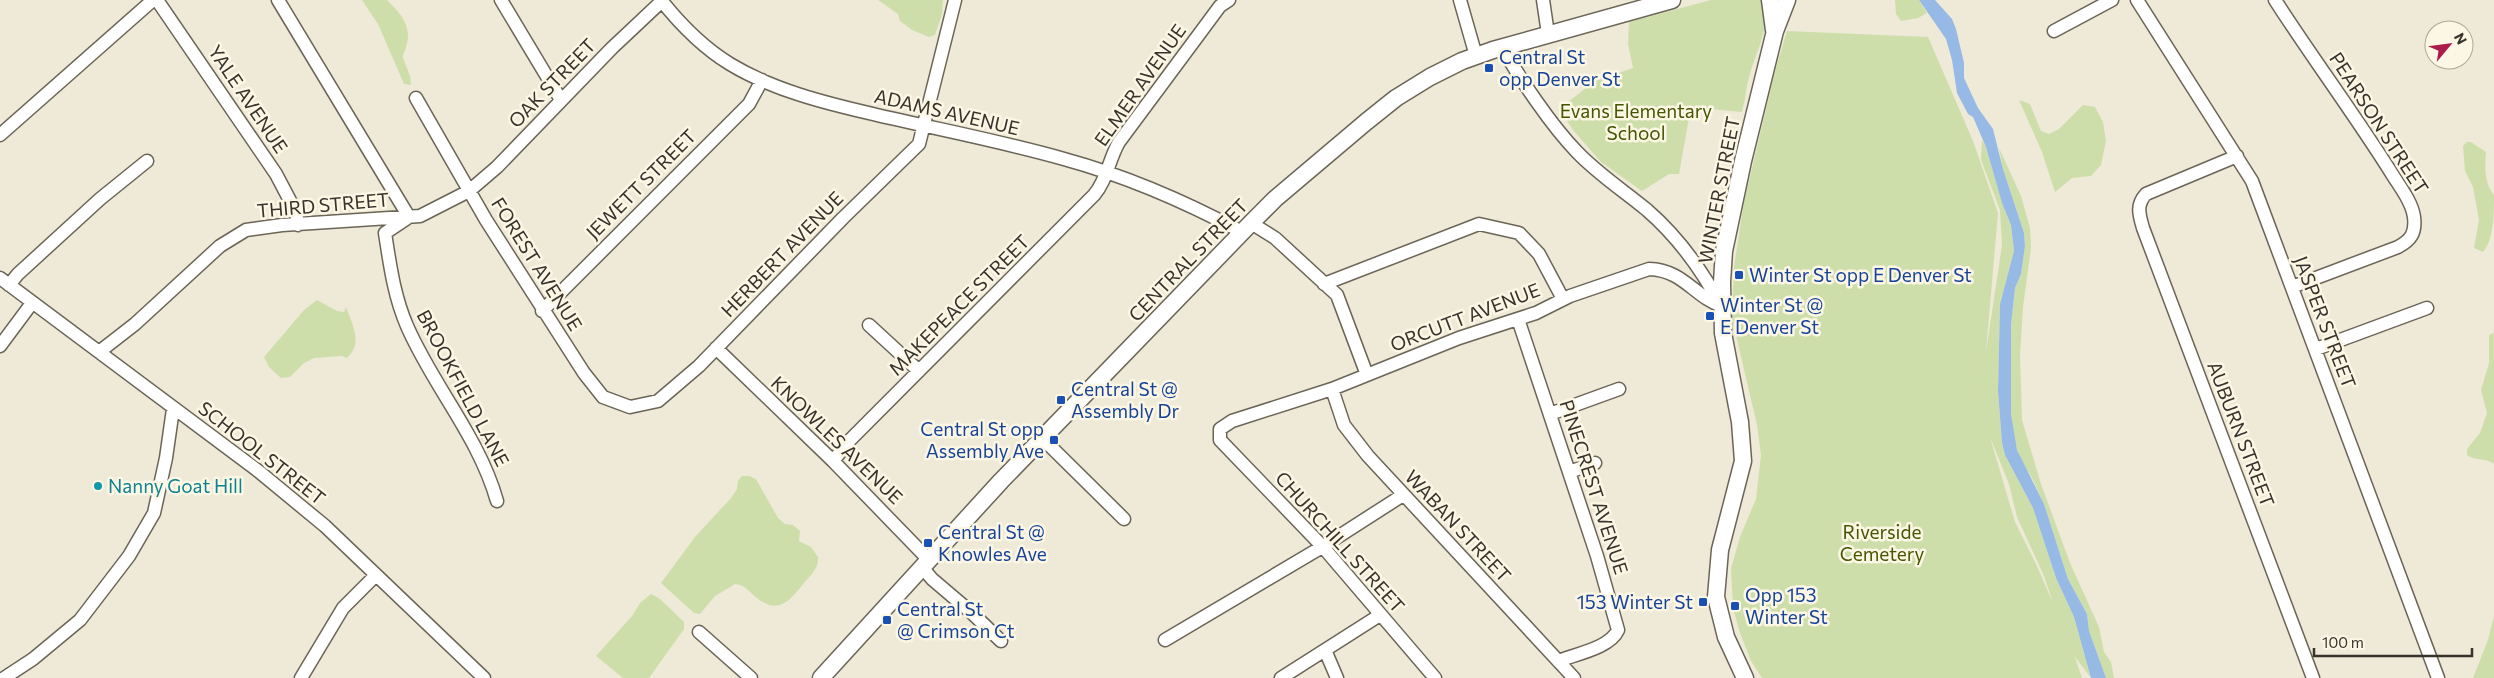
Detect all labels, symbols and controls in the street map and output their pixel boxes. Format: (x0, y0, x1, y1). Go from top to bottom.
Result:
street label: ELMER AVENUE (1089, 19, 1190, 150)
north arrow (2424, 20, 2474, 70)
text: N (2451, 30, 2471, 47)
street label: OAK STREET (503, 33, 600, 132)
street label: YALE AVENUE (204, 40, 293, 157)
place label: Central St opp Denver St (1499, 45, 1621, 90)
street label: PEARSON STREET (2325, 48, 2434, 198)
marker: Central St opp Denver St (1483, 62, 1495, 74)
street label: ADAMS AVENUE (872, 84, 1022, 139)
park label: Evans Elementary School (1560, 99, 1712, 144)
street label: WINTER STREET (1693, 114, 1744, 265)
street label: JEWETT STREET (581, 124, 700, 243)
street label: HERBERT AVENUE (716, 186, 847, 321)
street label: THIRD STREET (256, 187, 390, 222)
street label: FOREST AVENUE (487, 193, 588, 335)
street label: CENTRAL STREET (1123, 194, 1252, 326)
street label: MAKEPEACE STREET (883, 229, 1034, 380)
street label: JASPER STREET (2290, 252, 2361, 391)
place label: Winter St opp E Denver St (1749, 263, 1972, 286)
marker: Winter St opp E Denver St (1733, 269, 1745, 281)
street label: ORCUTT AVENUE (1387, 277, 1543, 356)
place label: Winter St @ E Denver St (1720, 293, 1823, 338)
street label: BROOKFIELD LANE (412, 306, 514, 470)
marker: Winter St @ E Denver St (1704, 310, 1716, 322)
street label: AUBURN STREET (2203, 358, 2280, 510)
street label: KNOWLES AVENUE (767, 371, 908, 508)
place label: Central St @ Assembly Dr (1071, 377, 1180, 422)
marker: Central St @ Assembly Dr (1055, 394, 1067, 406)
street label: SCHOOL STREET (194, 396, 330, 509)
street label: PINECREST AVENUE (1555, 397, 1634, 577)
place label: Central St opp Assembly Ave (920, 417, 1044, 462)
marker: Central St opp Assembly Ave (1048, 434, 1060, 446)
street label: WABAN STREET (1401, 465, 1516, 587)
street label: CHURCHILL STREET (1271, 466, 1410, 617)
place label: Nanny Goat Hill (108, 474, 243, 497)
marker: Nanny Goat Hill (92, 480, 104, 492)
place label: Central St @ Knowles Ave (938, 520, 1047, 565)
park label: Riverside Cemetery (1840, 520, 1924, 565)
marker: Central St @ Knowles Ave (922, 537, 934, 549)
place label: Opp 153 Winter St (1745, 583, 1828, 628)
place label: 153 Winter St (1577, 590, 1693, 613)
marker: 153 Winter St (1697, 596, 1709, 608)
place label: Central St @ Crimson Ct (897, 597, 1015, 642)
marker: Opp 153 Winter St (1729, 600, 1741, 612)
marker: Central St @ Crimson Ct (881, 614, 893, 626)
scale bar (2314, 626, 2472, 658)
text: 100 m (2322, 633, 2364, 651)

